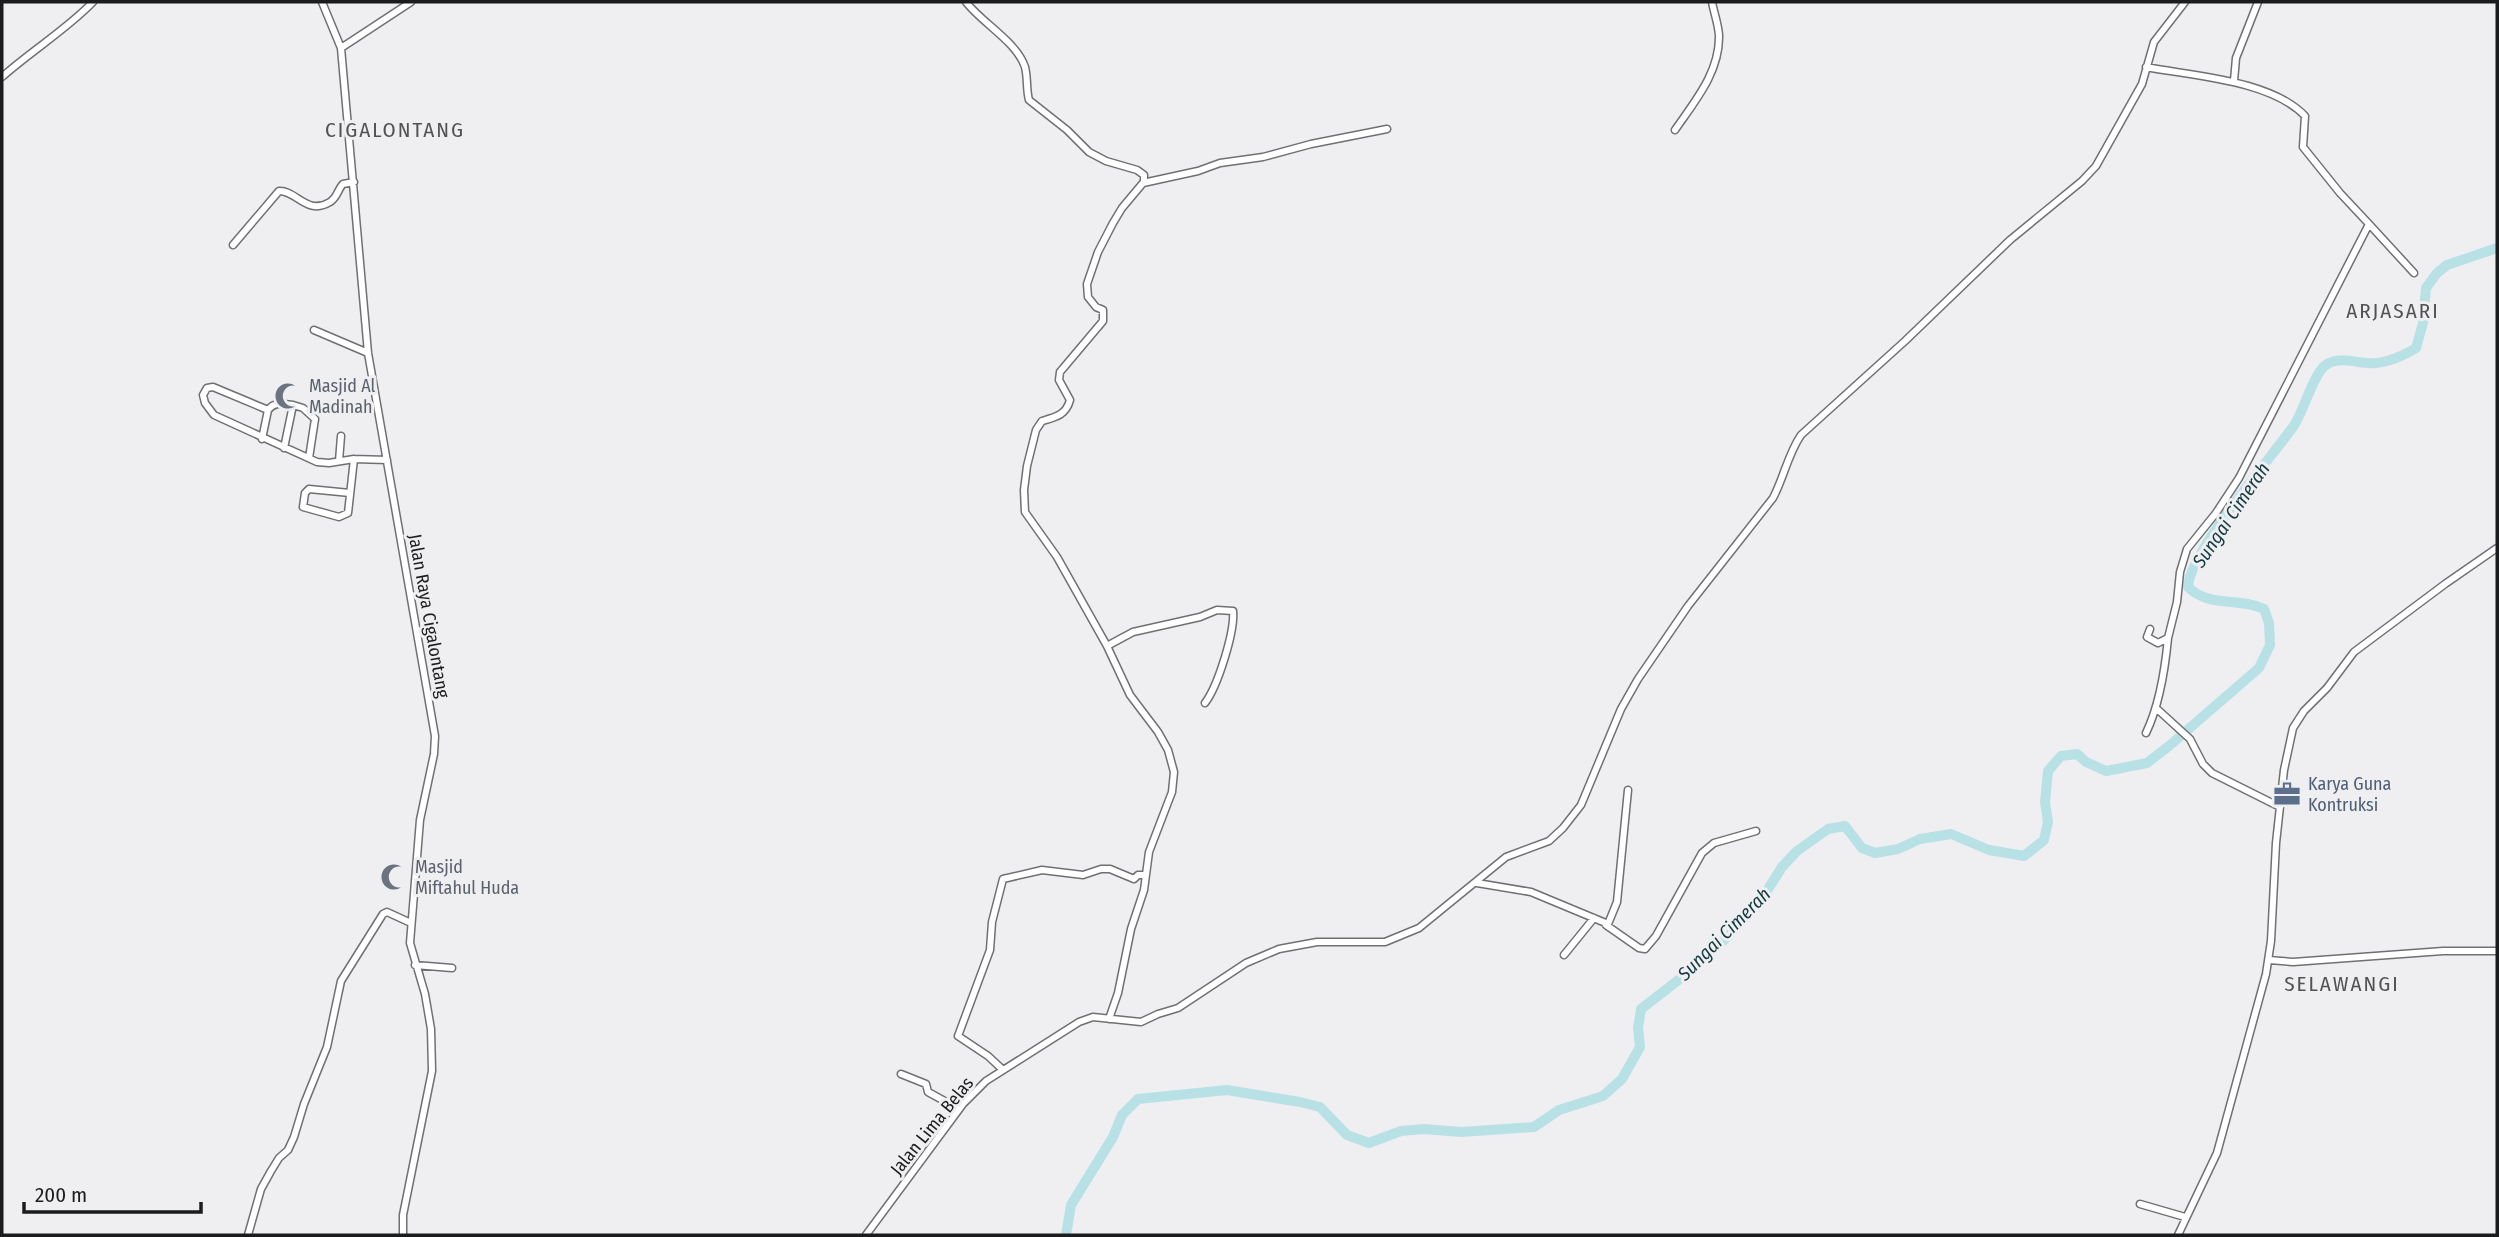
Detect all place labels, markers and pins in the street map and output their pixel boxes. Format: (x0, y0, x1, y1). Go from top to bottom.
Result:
place label: Masjid Al Madinah (309, 375, 376, 418)
mosque icon: Masjid Al Madinah (273, 381, 303, 411)
place label: Karya Guna Kontruksi (2308, 773, 2392, 816)
office icon: Karya Guna Kontruksi (2272, 779, 2302, 809)
place label: Masjid Miftahul Huda (415, 856, 519, 899)
mosque icon: Masjid Miftahul Huda (379, 862, 409, 892)

